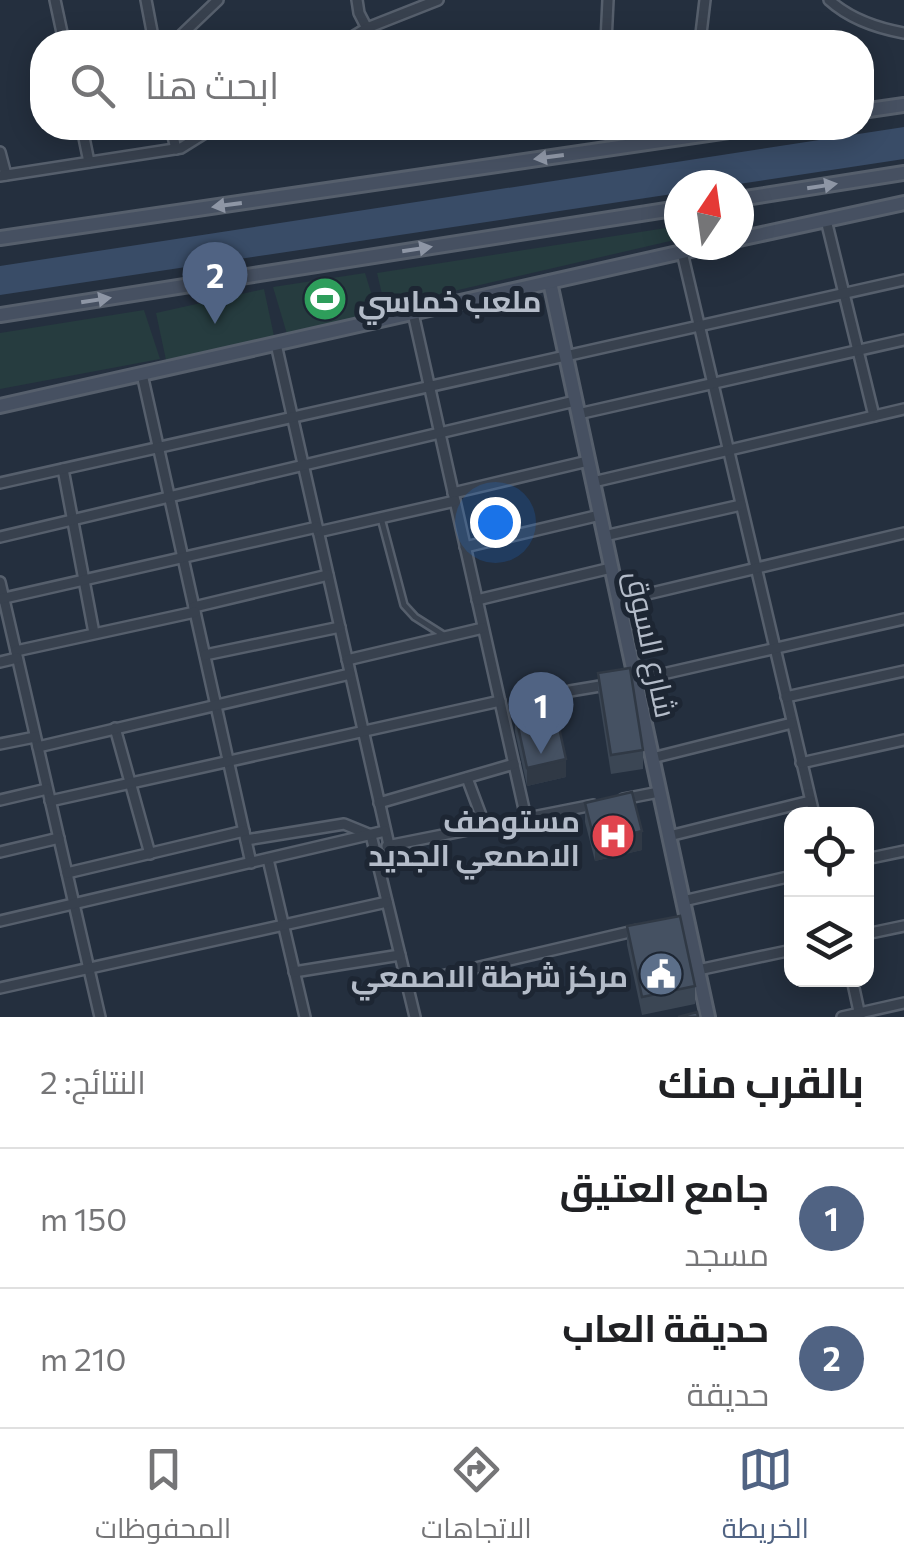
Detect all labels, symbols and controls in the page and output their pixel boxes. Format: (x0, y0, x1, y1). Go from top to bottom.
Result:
search box (30, 30, 874, 140)
icon: search (65, 58, 120, 113)
text: ابحث هنا (145, 60, 279, 107)
one-way arrow (532, 150, 564, 166)
north arrow (664, 170, 754, 260)
one-way arrow (806, 177, 838, 193)
one-way arrow (211, 197, 242, 213)
one-way arrow (402, 241, 434, 257)
pin: 2 (182, 242, 248, 324)
sports icon: ملعب خماسي (302, 276, 348, 322)
place label: ملعب خماسي (358, 281, 542, 325)
one-way arrow (81, 292, 113, 307)
your location (470, 497, 521, 548)
street label: شارع السوق (615, 567, 687, 722)
pin: 1 (508, 672, 574, 754)
place label: مستوصف الاصمعي الجديد (368, 801, 580, 880)
map controls (784, 807, 874, 987)
button: locate (784, 807, 874, 897)
hospital icon: مستوصف الاصمعي الجديد (590, 813, 636, 859)
button: layers (784, 897, 874, 987)
public building icon: مركز شرطة الاصمعي (638, 951, 684, 997)
place label: مركز شرطة الاصمعي (351, 956, 628, 1001)
text: بالقرب منك (658, 1055, 864, 1107)
text: النتائج: 2 (40, 1061, 146, 1101)
text: جامع العتيق (560, 1163, 769, 1210)
text: 150 m (40, 1198, 127, 1238)
text: 1 (824, 1198, 839, 1238)
text: مسجد (685, 1233, 769, 1273)
text: حديقة العاب (562, 1303, 769, 1350)
text: 210 m (40, 1338, 126, 1378)
text: 2 (822, 1338, 841, 1378)
text: حديقة (687, 1373, 769, 1413)
tab: المحفوظات (95, 1442, 231, 1554)
tab: الاتجاهات (421, 1442, 532, 1554)
tab: الخريطة (722, 1442, 809, 1554)

